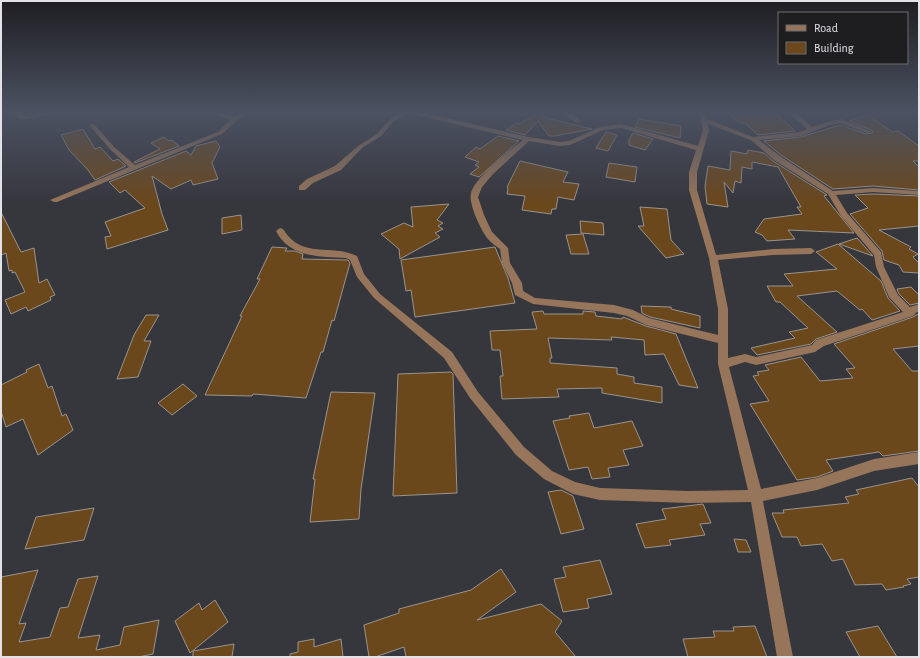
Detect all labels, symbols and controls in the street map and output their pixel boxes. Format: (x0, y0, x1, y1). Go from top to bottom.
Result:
legend (778, 12, 908, 64)
text: Road (814, 22, 838, 34)
text: Building (814, 42, 854, 54)

